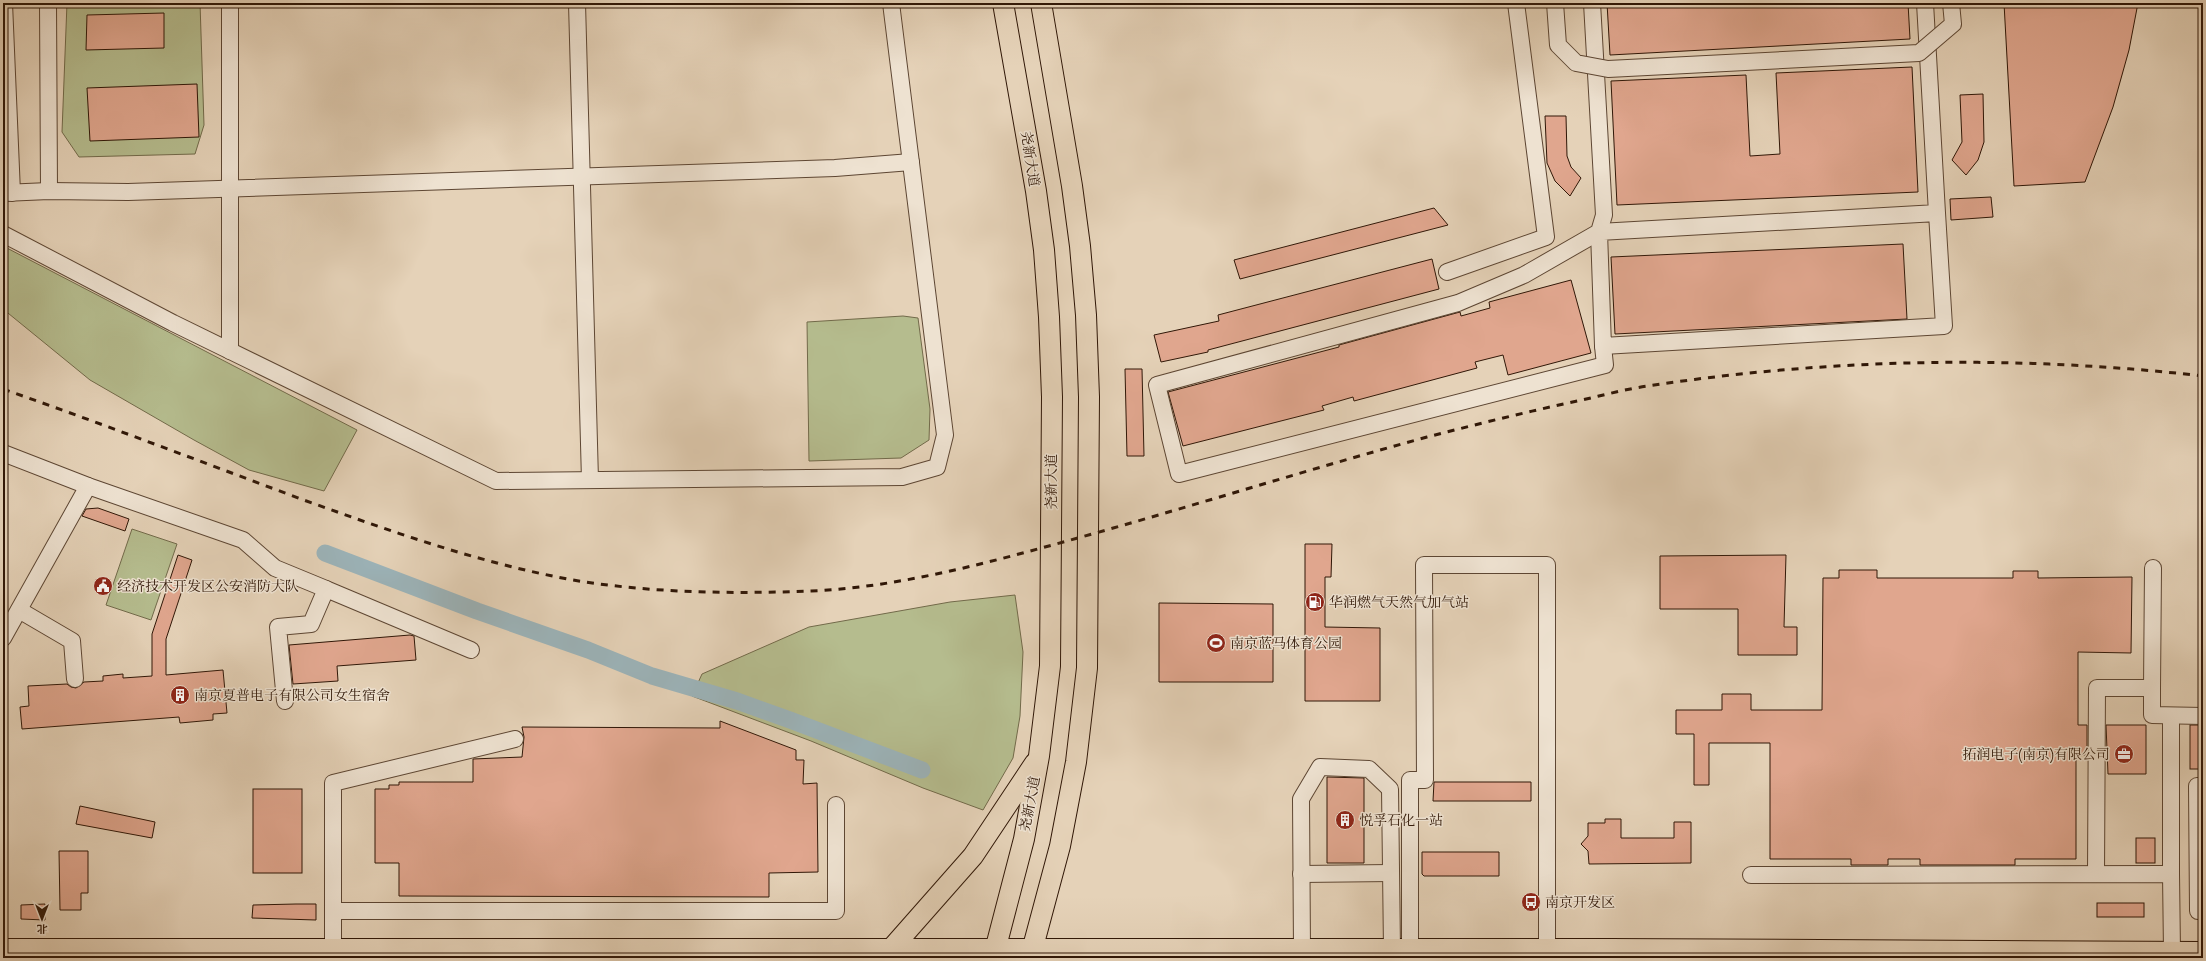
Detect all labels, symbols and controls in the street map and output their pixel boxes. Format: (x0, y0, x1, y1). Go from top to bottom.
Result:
street label: 尧新大道 (1017, 130, 1043, 188)
street label: 尧新大道 (1043, 454, 1060, 510)
public building icon: 经济技术开发区公安消防大队 (92, 575, 114, 597)
place label: 经济技术开发区公安消防大队 (117, 578, 299, 595)
fuel station icon: 华润燃气天然气加气站 (1304, 591, 1326, 613)
place label: 华润燃气天然气加气站 (1329, 594, 1469, 611)
sports icon: 南京蓝马体育公园 (1205, 632, 1227, 654)
place label: 南京蓝马体育公园 (1230, 635, 1342, 652)
building icon: 南京夏普电子有限公司女生宿舍 (169, 684, 191, 706)
place label: 南京夏普电子有限公司女生宿舍 (194, 687, 390, 704)
office icon: 拓润电子(南京)有限公司 (2113, 743, 2135, 765)
place label: 拓润电子(南京)有限公司 (1962, 746, 2110, 764)
street label: 尧新大道 (1016, 775, 1044, 833)
building icon: 悦孚石化一站 (1334, 809, 1356, 831)
place label: 悦孚石化一站 (1359, 812, 1443, 829)
bus stop icon: 南京开发区 (1520, 891, 1542, 913)
place label: 南京开发区 (1545, 894, 1615, 911)
north arrow (22, 899, 62, 939)
text: 北 (37, 922, 48, 935)

